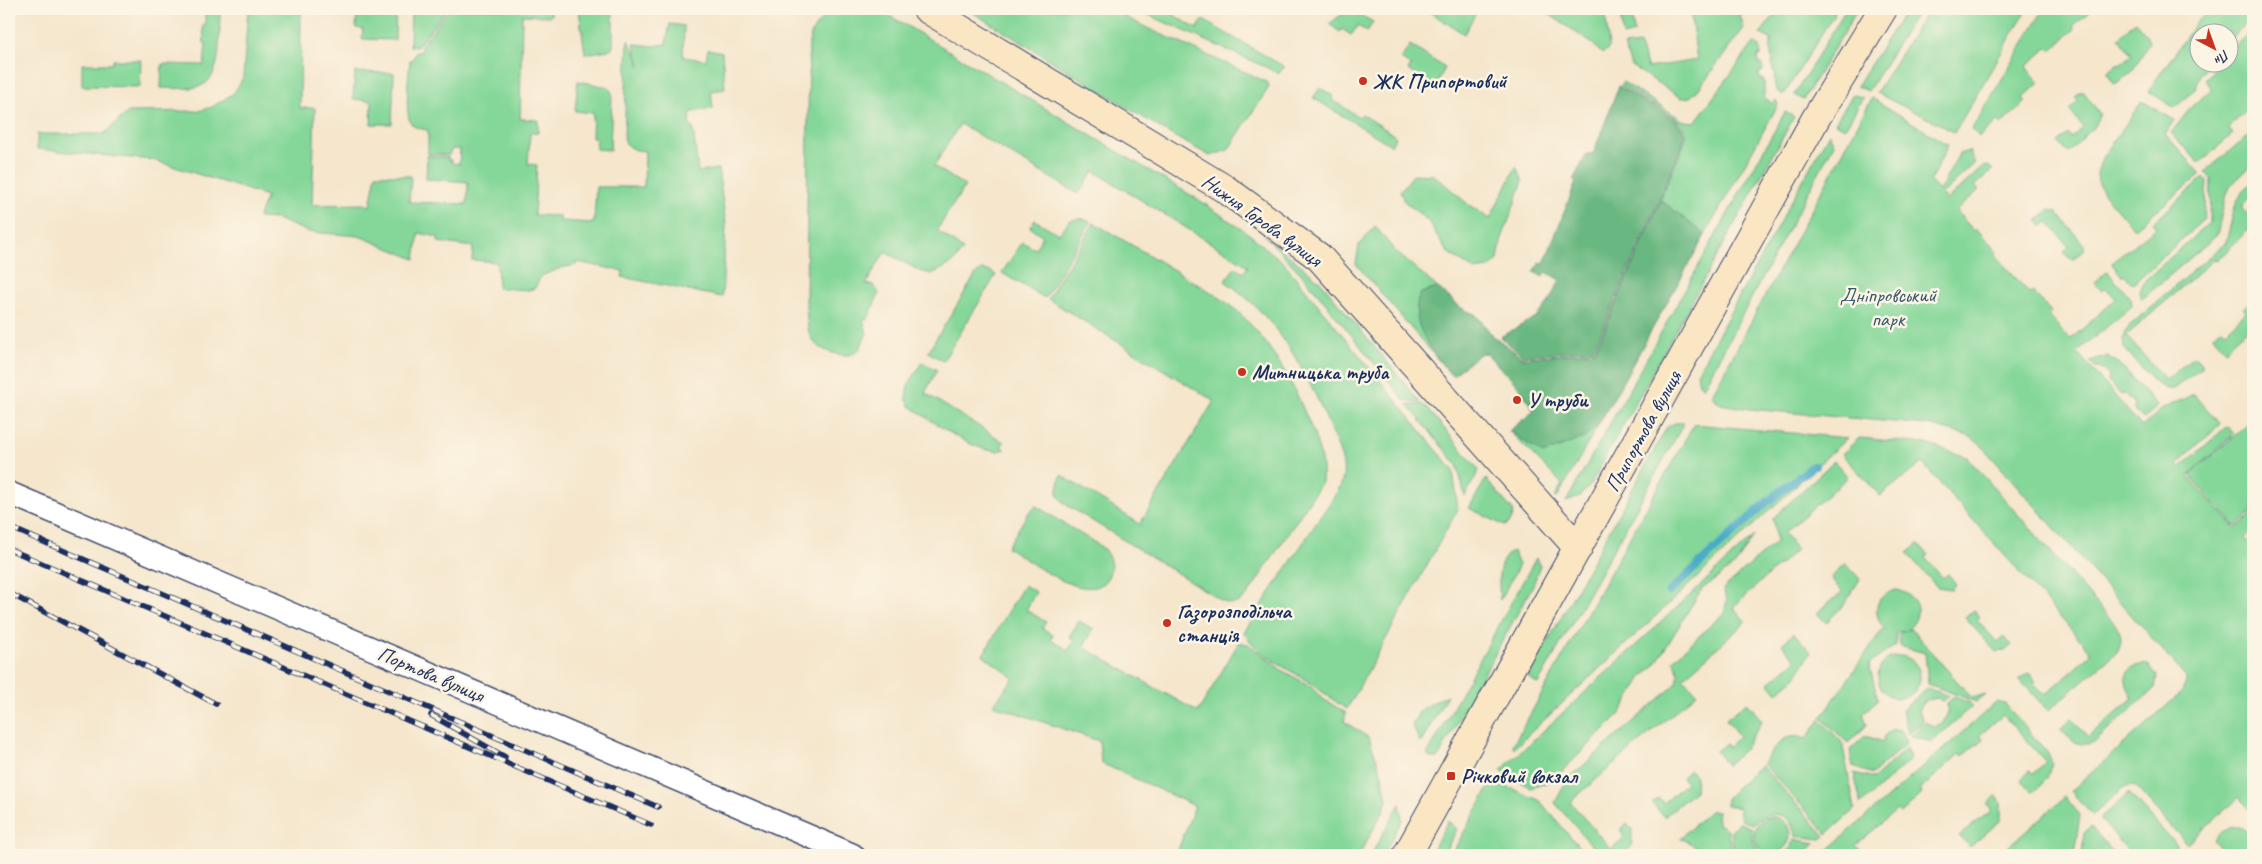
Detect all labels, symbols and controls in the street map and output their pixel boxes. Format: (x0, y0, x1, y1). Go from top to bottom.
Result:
north arrow (2190, 22, 2240, 72)
text: Пн (2210, 46, 2233, 69)
place label: ЖК Припортовий (1373, 68, 1509, 94)
marker: ЖК Припортовий (1357, 75, 1369, 87)
street label: Нижня Горова вулиця (1197, 168, 1328, 273)
park label: Дніпровський парк (1840, 282, 1938, 332)
place label: Митницька труба (1252, 359, 1390, 385)
street label: Припортова вулиця (1599, 365, 1688, 496)
marker: Митницька труба (1236, 366, 1248, 378)
place label: У труби (1527, 387, 1590, 413)
marker: У труби (1511, 394, 1523, 406)
place label: Газорозподільча станція (1177, 598, 1292, 648)
marker: Газорозподільча станція (1161, 617, 1173, 629)
street label: Портова вулиця (374, 640, 490, 709)
place label: Річковий вокзал (1461, 763, 1579, 789)
marker: Річковий вокзал (1445, 770, 1457, 782)

